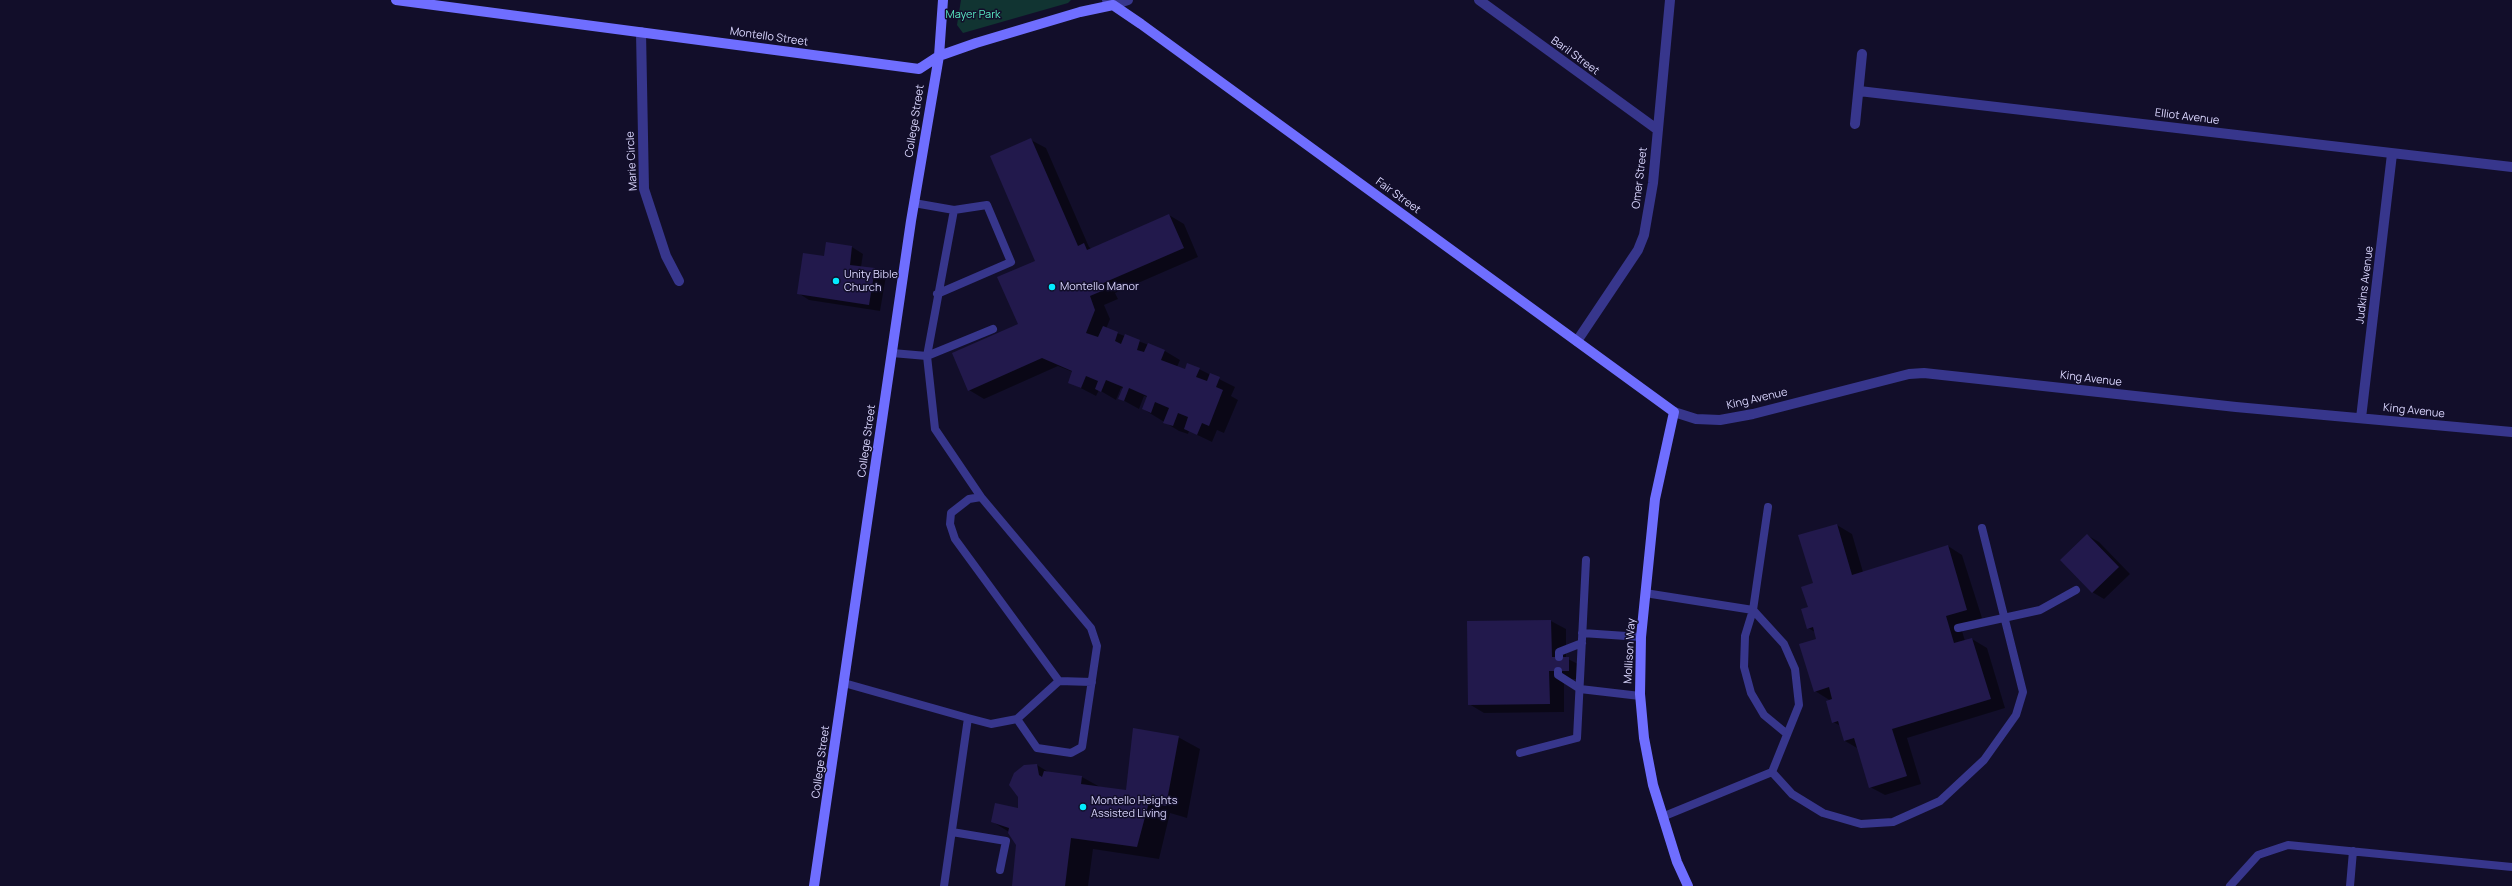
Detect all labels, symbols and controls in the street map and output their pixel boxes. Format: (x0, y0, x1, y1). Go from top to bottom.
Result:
park label: Mayer Park (945, 8, 1001, 22)
street label: Montello Street (729, 25, 809, 49)
street label: Baril Street (1548, 34, 1602, 78)
street label: College Street (903, 84, 927, 158)
street label: Elliot Avenue (2154, 107, 2220, 127)
street label: Marie Circle (624, 131, 640, 191)
street label: Omer Street (1630, 146, 1650, 210)
street label: Fair Street (1373, 175, 1423, 217)
street label: Judkins Avenue (2354, 245, 2376, 325)
place label: Unity Bible Church (844, 268, 898, 294)
marker: Unity Bible Church (831, 276, 841, 286)
place label: Montello Manor (1060, 280, 1139, 294)
marker: Montello Manor (1047, 282, 1057, 292)
street label: King Avenue (2059, 369, 2123, 389)
street label: King Avenue (1725, 386, 1789, 412)
street label: King Avenue (2382, 401, 2446, 421)
street label: College Street (855, 404, 879, 478)
street label: Mollison Way (1622, 618, 1638, 684)
street label: College Street (809, 725, 833, 799)
place label: Montello Heights Assisted Living (1091, 794, 1177, 820)
marker: Montello Heights Assisted Living (1078, 802, 1088, 812)

